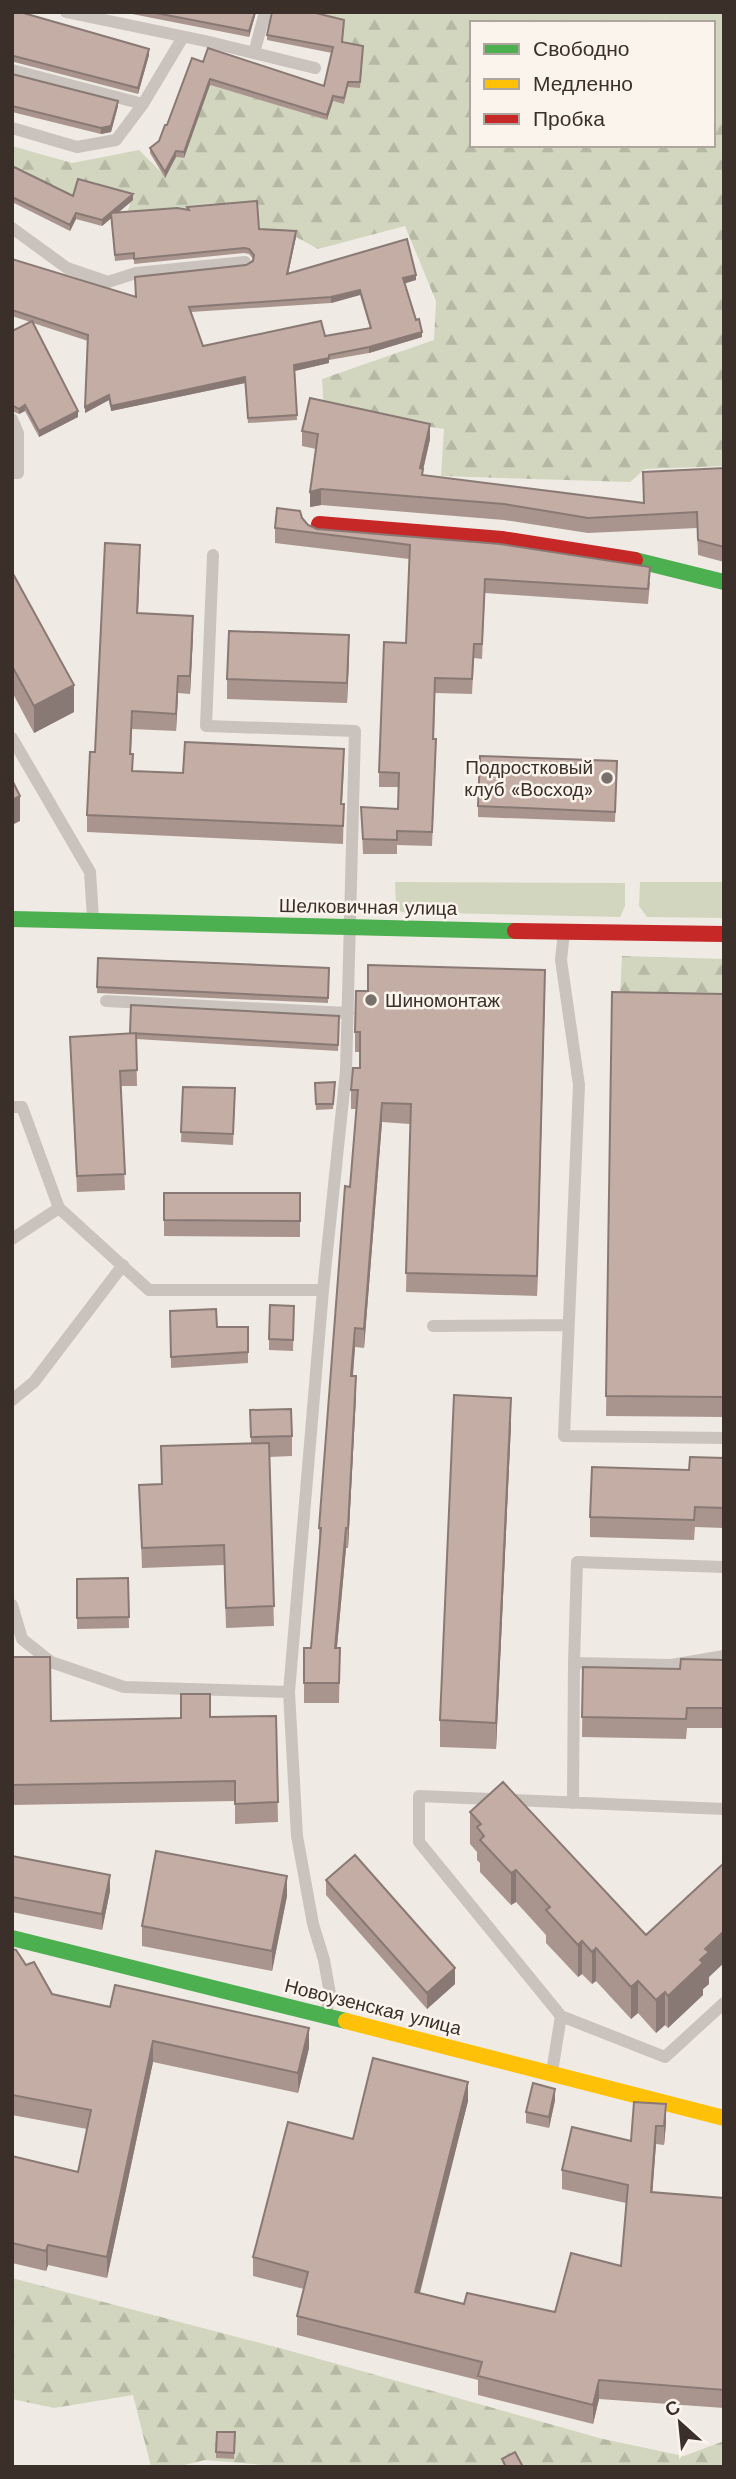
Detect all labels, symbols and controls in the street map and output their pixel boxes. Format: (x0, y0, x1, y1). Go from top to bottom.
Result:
legend (470, 21, 715, 147)
text: Свободно (533, 36, 630, 61)
text: Медленно (533, 71, 633, 96)
text: Пробка (533, 106, 605, 131)
place label: Подростковый клуб «Восход» (464, 756, 593, 801)
marker: Подростковый клуб «Восход» (599, 770, 615, 786)
street label: Шелковичная улица (279, 894, 458, 920)
place label: Шиномонтаж (385, 989, 500, 1012)
marker: Шиномонтаж (363, 992, 379, 1008)
street label: Новоузенская улица (282, 1974, 464, 2040)
north arrow (645, 2388, 715, 2458)
text: С (661, 2395, 684, 2422)

